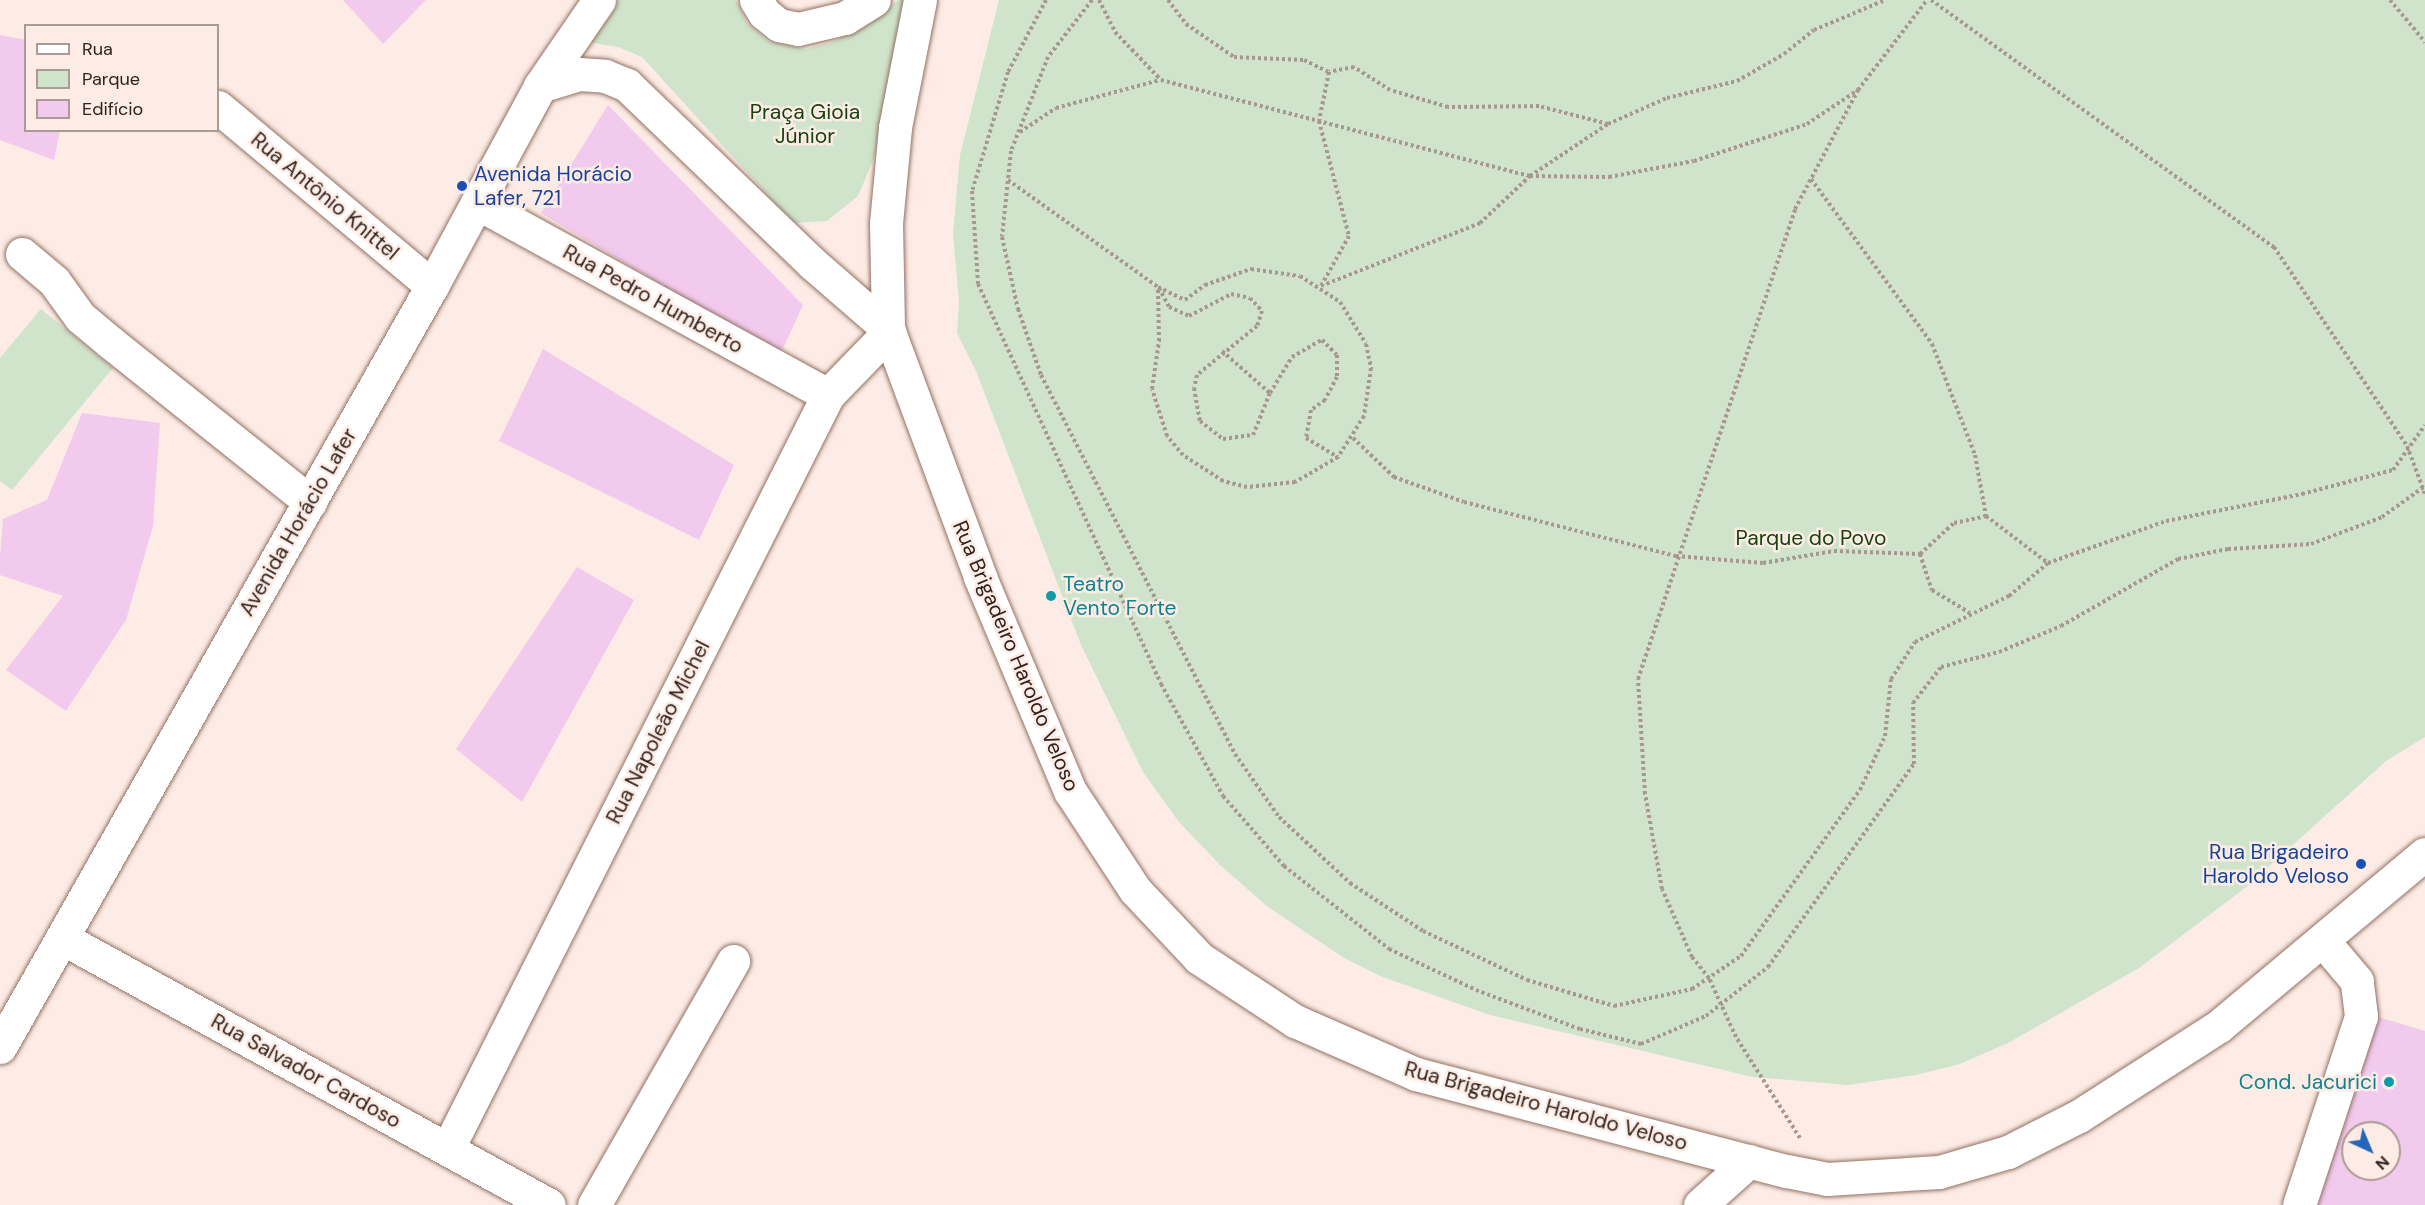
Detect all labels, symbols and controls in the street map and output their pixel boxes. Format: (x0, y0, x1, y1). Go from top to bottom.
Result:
legend (24, 24, 219, 132)
text: Rua (82, 37, 113, 61)
text: Parque (82, 67, 140, 91)
text: Edifício (82, 97, 143, 121)
park label: Praça Gioia Júnior (750, 99, 860, 149)
street label: Rua Antônio Knittel (246, 127, 404, 265)
place label: Avenida Horácio Lafer, 721 (474, 161, 632, 211)
marker: Avenida Horácio Lafer, 721 (455, 179, 469, 193)
street label: Rua Pedro Humberto (559, 239, 747, 359)
street label: Avenida Horácio Lafer (234, 424, 362, 620)
street label: Rua Brigadeiro Haroldo Veloso (947, 517, 1085, 795)
park label: Parque do Povo (1736, 525, 1886, 551)
place label: Teatro Vento Forte (1063, 571, 1177, 621)
marker: Teatro Vento Forte (1044, 589, 1058, 603)
street label: Rua Napoleão Michel (601, 636, 715, 828)
place label: Rua Brigadeiro Haroldo Veloso (2203, 839, 2349, 889)
marker: Rua Brigadeiro Haroldo Veloso (2354, 857, 2368, 871)
street label: Rua Salvador Cardoso (207, 1008, 405, 1134)
street label: Rua Brigadeiro Haroldo Veloso (1402, 1056, 1690, 1156)
place label: Cond. Jacurici (2239, 1069, 2377, 1095)
marker: Cond. Jacurici (2382, 1075, 2396, 1089)
north arrow (2341, 1121, 2401, 1181)
text: N (2371, 1151, 2394, 1174)

